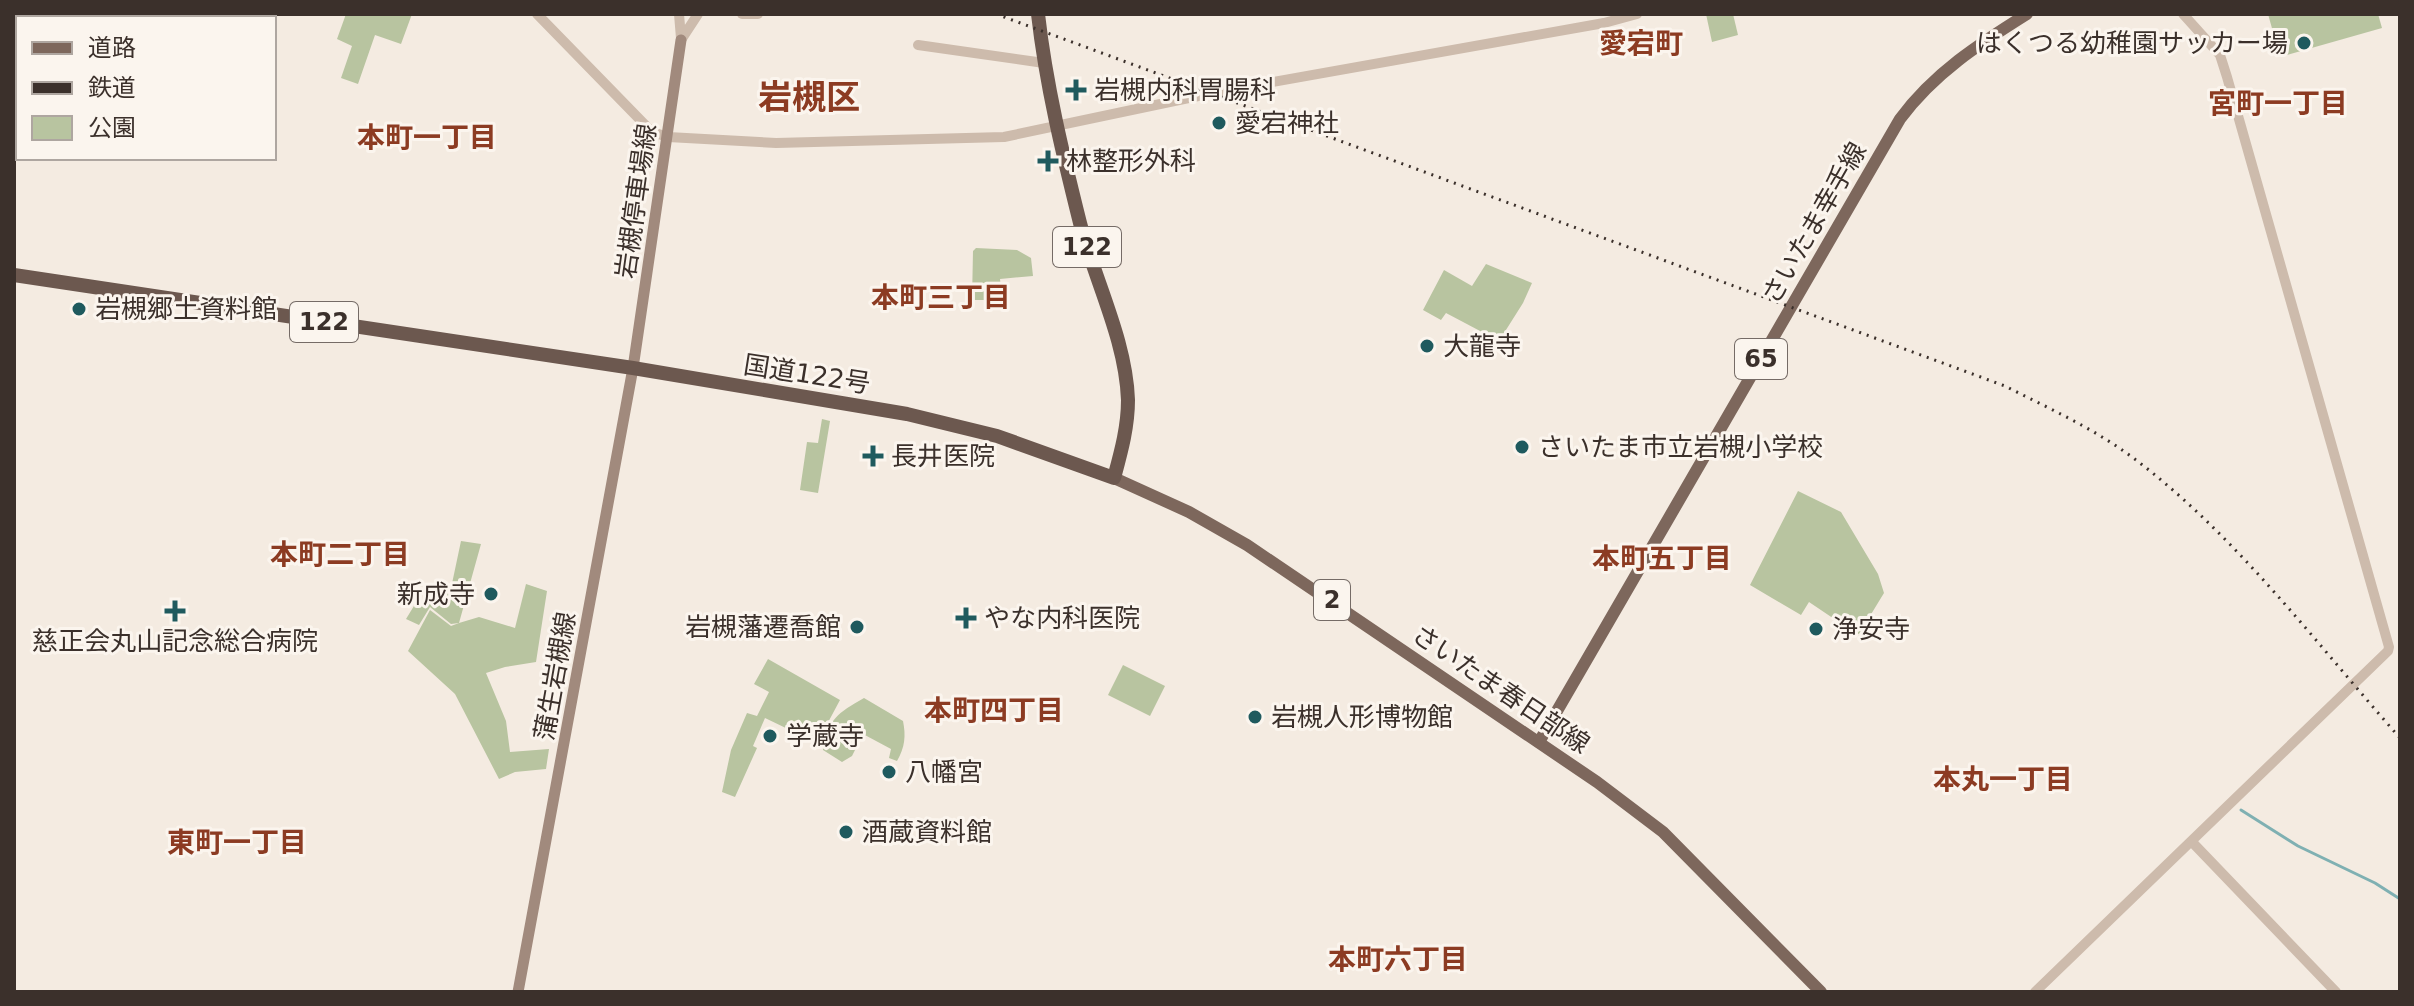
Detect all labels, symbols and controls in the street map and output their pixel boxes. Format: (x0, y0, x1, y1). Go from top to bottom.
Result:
legend (16, 16, 276, 160)
district label: 愛宕町 (1599, 27, 1683, 60)
place label: はくつる幼稚園サッカー場 (1976, 28, 2288, 58)
text: 道路 (88, 34, 136, 62)
marker: はくつる幼稚園サッカー場 (2295, 34, 2313, 52)
text: 鉄道 (88, 74, 136, 102)
place label: 岩槻内科胃腸科 (1094, 75, 1276, 105)
district label: 岩槻区 (758, 77, 860, 117)
marker: 岩槻内科胃腸科 (1065, 79, 1087, 101)
district label: 宮町一丁目 (2208, 87, 2348, 120)
place label: 愛宕神社 (1235, 108, 1339, 138)
text: 公園 (88, 114, 136, 142)
marker: 愛宕神社 (1210, 114, 1228, 132)
district label: 本町一丁目 (357, 121, 497, 154)
street label: 岩槻停車場線 (610, 122, 662, 280)
street label: さいたま幸手線 (1756, 137, 1872, 309)
place label: 林整形外科 (1066, 146, 1196, 176)
marker: 林整形外科 (1037, 150, 1059, 172)
road number: 122 (1053, 227, 1121, 267)
district label: 本町三丁目 (871, 281, 1011, 314)
place label: 岩槻郷土資料館 (95, 294, 277, 324)
marker: 岩槻郷土資料館 (70, 300, 88, 318)
road number: 122 (290, 302, 358, 342)
place label: 大龍寺 (1443, 331, 1521, 361)
marker: 大龍寺 (1418, 337, 1436, 355)
road number: 65 (1735, 339, 1787, 379)
street label: 国道122号 (742, 349, 872, 399)
place label: さいたま市立岩槻小学校 (1538, 432, 1823, 462)
marker: さいたま市立岩槻小学校 (1513, 438, 1531, 456)
place label: 長井医院 (891, 441, 995, 471)
marker: 長井医院 (862, 445, 884, 467)
district label: 本町二丁目 (270, 538, 410, 571)
district label: 本町五丁目 (1592, 542, 1732, 575)
place label: 新成寺 (397, 579, 475, 609)
road number: 2 (1314, 580, 1350, 620)
marker: 新成寺 (482, 585, 500, 603)
marker: 慈正会丸山記念総合病院 (164, 600, 186, 622)
place label: やな内科医院 (984, 603, 1140, 633)
marker: やな内科医院 (955, 607, 977, 629)
street label: 蒲生岩槻線 (529, 609, 581, 743)
place label: 岩槻藩遷喬館 (685, 612, 841, 642)
place label: 浄安寺 (1832, 614, 1910, 644)
marker: 岩槻藩遷喬館 (848, 618, 866, 636)
street label: さいたま春日部線 (1407, 619, 1595, 759)
marker: 浄安寺 (1807, 620, 1825, 638)
place label: 慈正会丸山記念総合病院 (32, 626, 318, 656)
district label: 本町四丁目 (924, 694, 1064, 727)
place label: 岩槻人形博物館 (1271, 702, 1453, 732)
marker: 岩槻人形博物館 (1246, 708, 1264, 726)
place label: 学蔵寺 (786, 721, 864, 751)
marker: 学蔵寺 (761, 727, 779, 745)
place label: 八幡宮 (905, 757, 983, 787)
marker: 八幡宮 (880, 763, 898, 781)
district label: 本丸一丁目 (1933, 763, 2073, 796)
place label: 酒蔵資料館 (862, 817, 992, 847)
marker: 酒蔵資料館 (837, 823, 855, 841)
district label: 東町一丁目 (167, 826, 307, 859)
district label: 本町六丁目 (1328, 943, 1468, 976)

